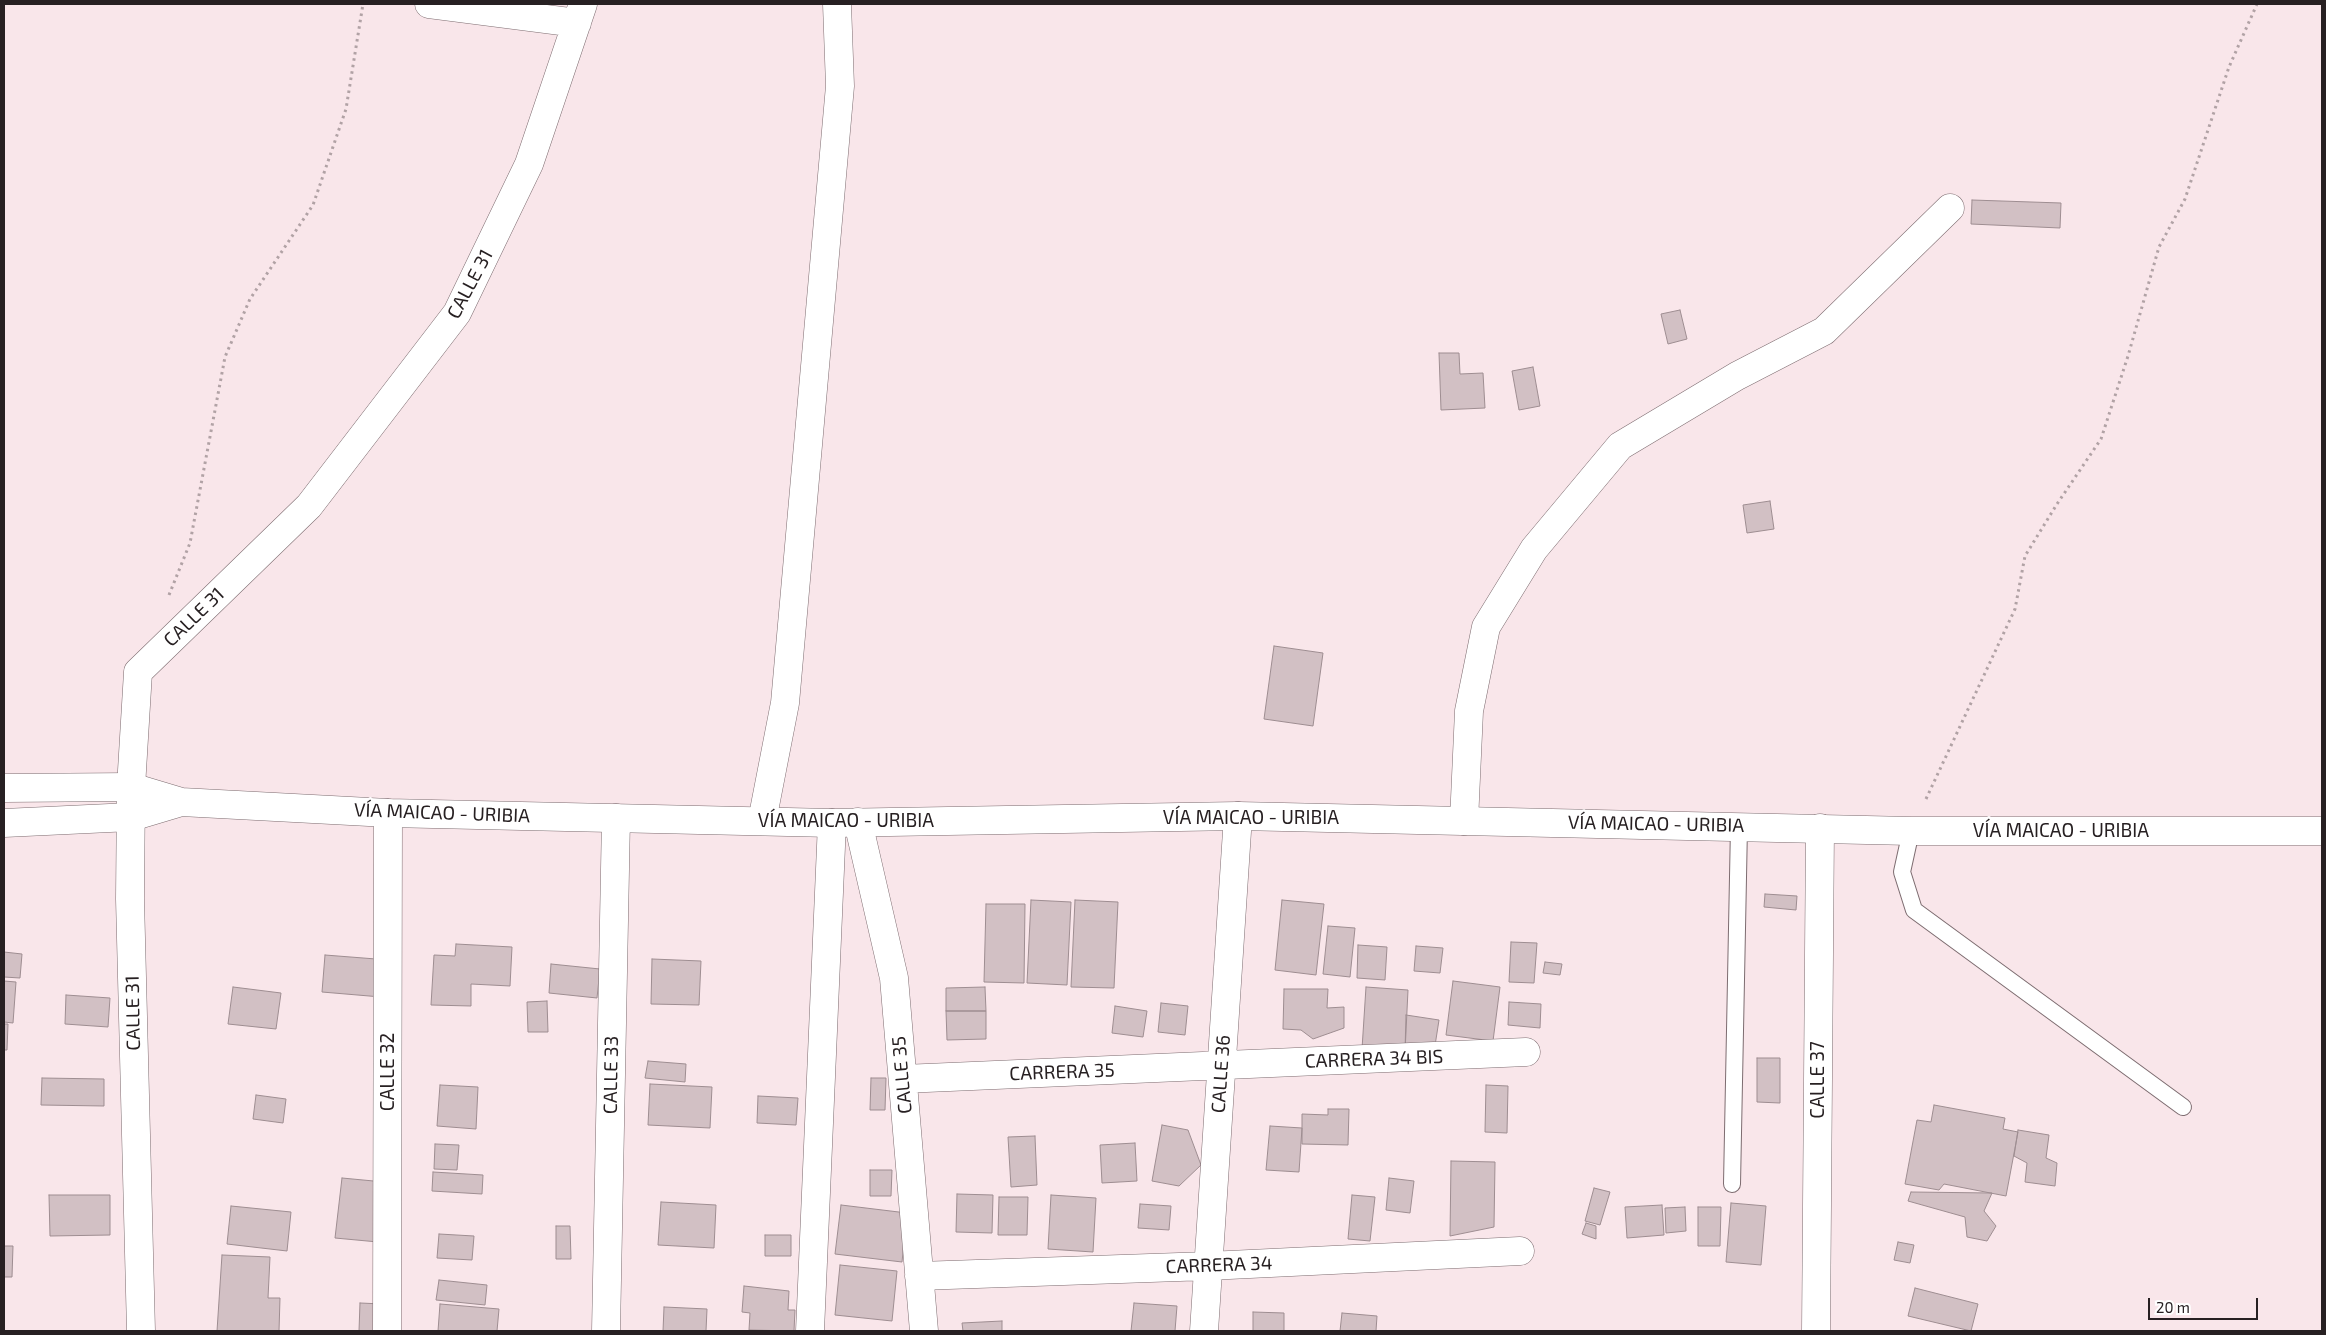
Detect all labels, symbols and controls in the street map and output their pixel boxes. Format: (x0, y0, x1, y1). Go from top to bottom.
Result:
street label: CALLE 31 (442, 245, 498, 323)
street label: CALLE 31 (159, 583, 229, 651)
street label: VÍA MAICAO - URIBIA (354, 799, 530, 827)
street label: VÍA MAICAO - URIBIA (1163, 807, 1339, 829)
street label: VÍA MAICAO - URIBIA (758, 810, 934, 832)
street label: VÍA MAICAO - URIBIA (1568, 811, 1744, 837)
street label: VÍA MAICAO - URIBIA (1973, 820, 2149, 842)
street label: CALLE 31 (121, 975, 145, 1051)
street label: CALLE 32 (377, 1033, 399, 1111)
street label: CALLE 36 (1207, 1034, 1235, 1114)
street label: CALLE 35 (887, 1035, 917, 1115)
street label: CALLE 33 (599, 1036, 623, 1114)
street label: CALLE 37 (1807, 1041, 1829, 1119)
street label: CARRERA 34 BIS (1304, 1045, 1444, 1073)
street label: CARRERA 35 (1009, 1059, 1115, 1085)
street label: CARRERA 34 (1165, 1252, 1273, 1278)
scale bar (2151, 1288, 2261, 1320)
text: 20 m (2156, 1298, 2190, 1316)

